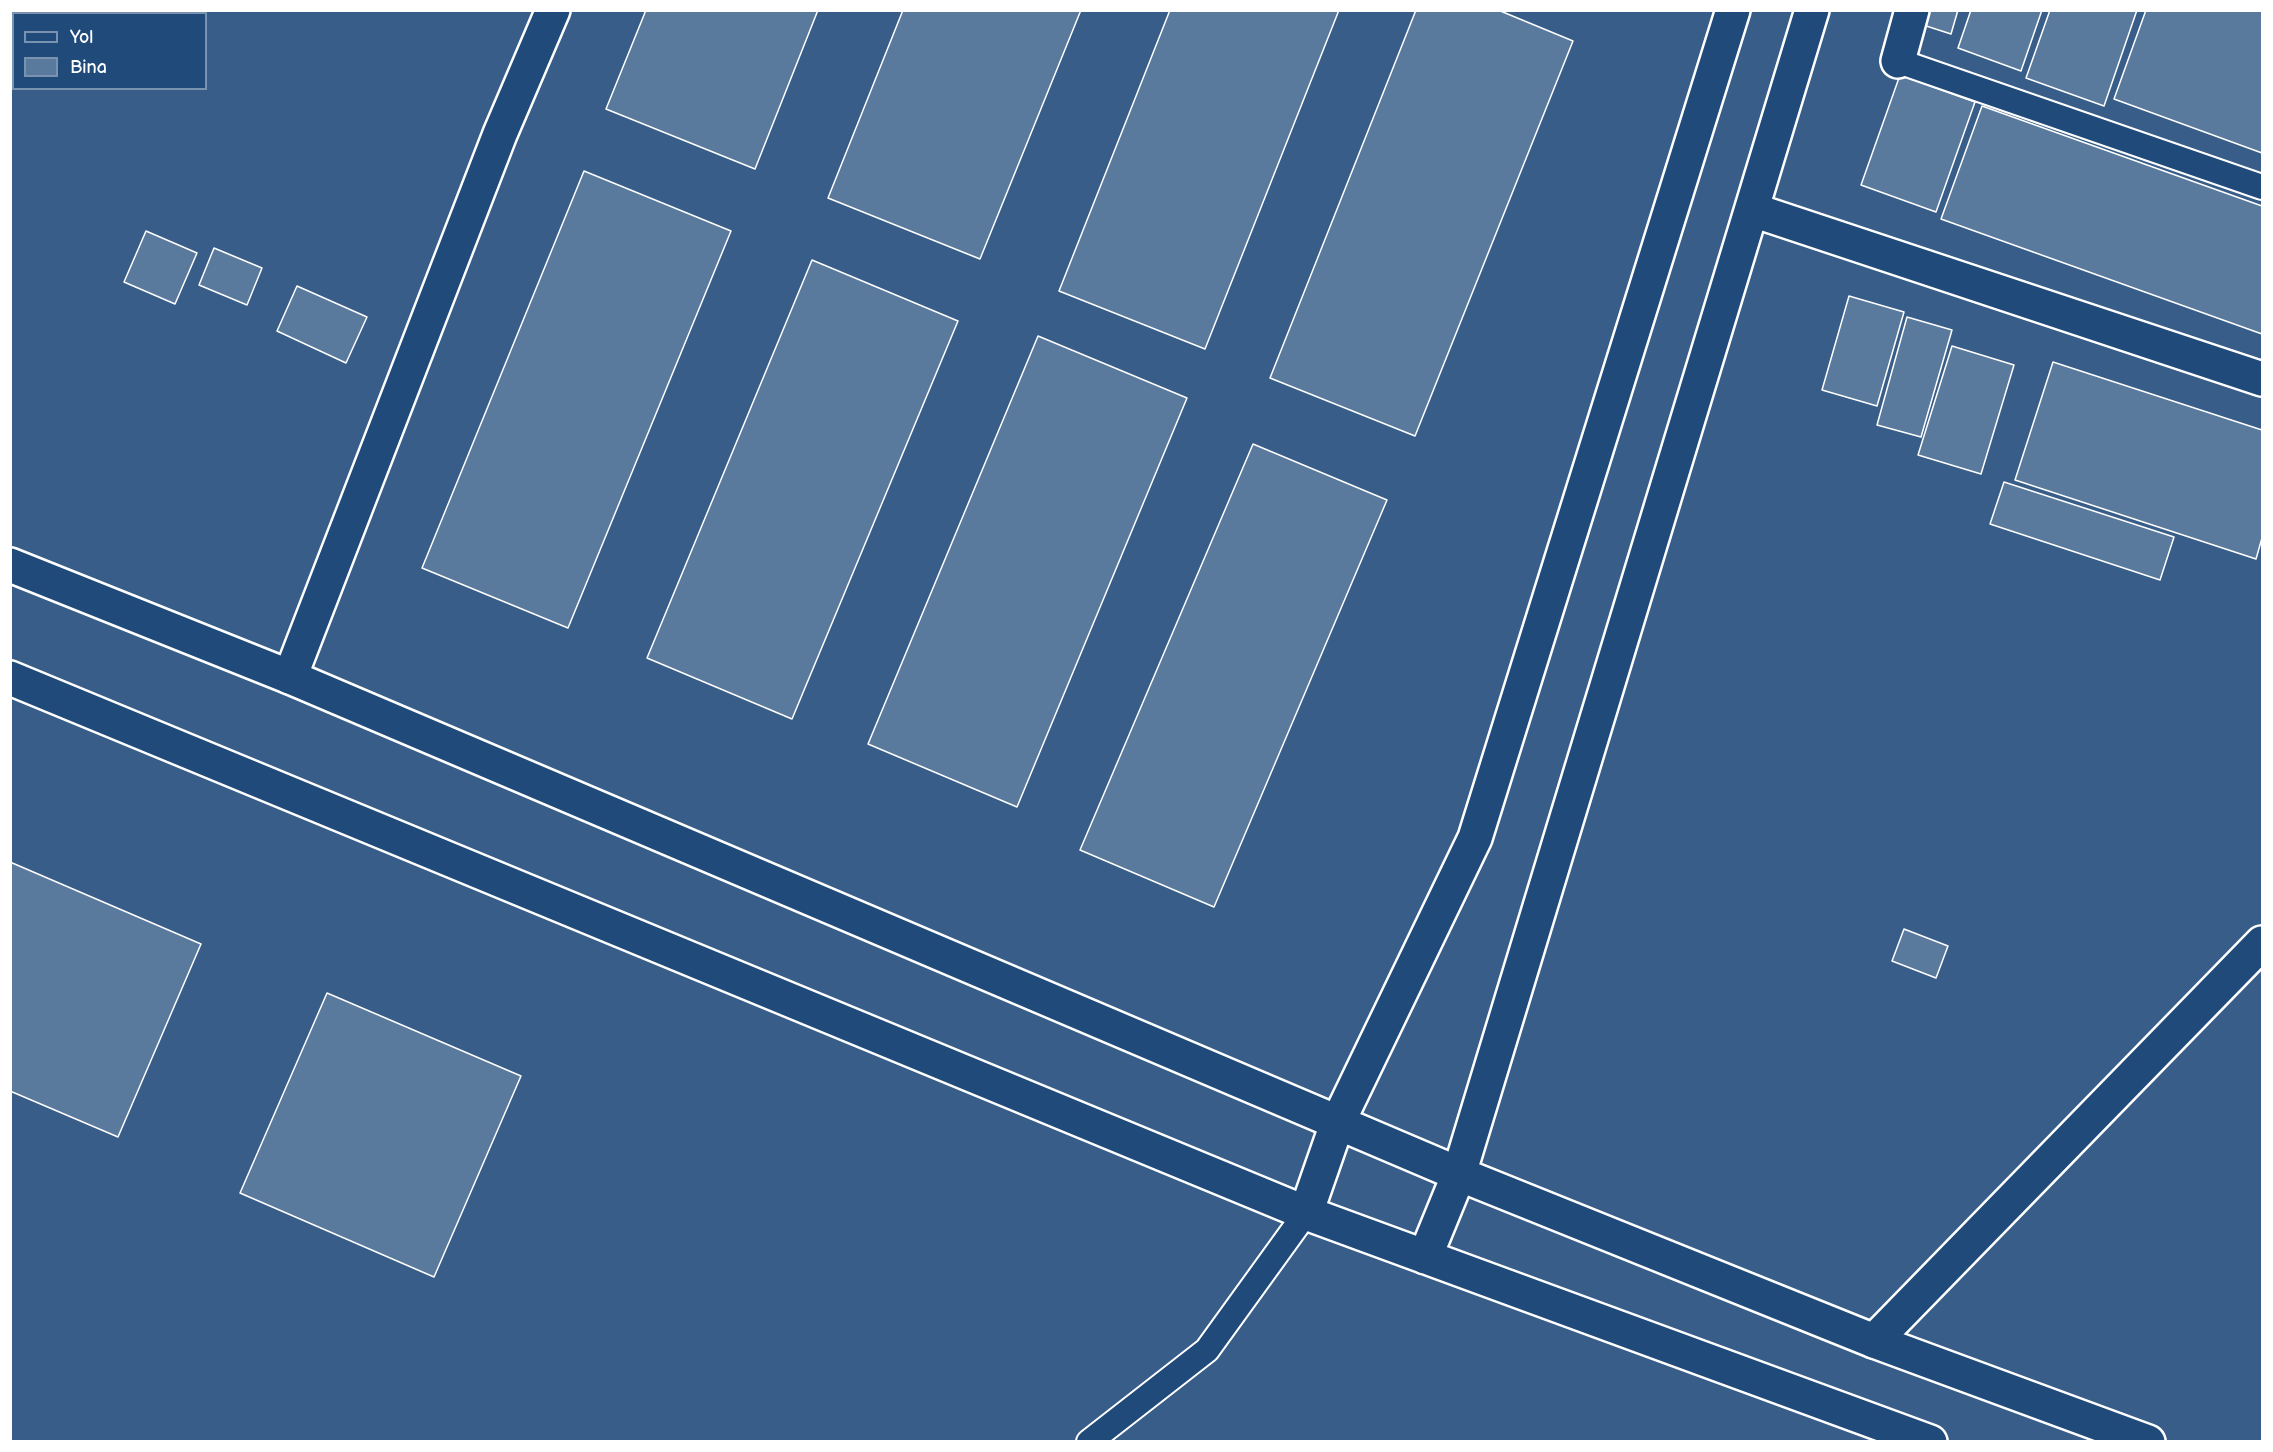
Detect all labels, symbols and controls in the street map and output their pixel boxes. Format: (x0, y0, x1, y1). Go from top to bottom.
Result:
legend (12, 12, 207, 90)
text: Yol (70, 27, 93, 48)
text: Bina (70, 57, 107, 78)

